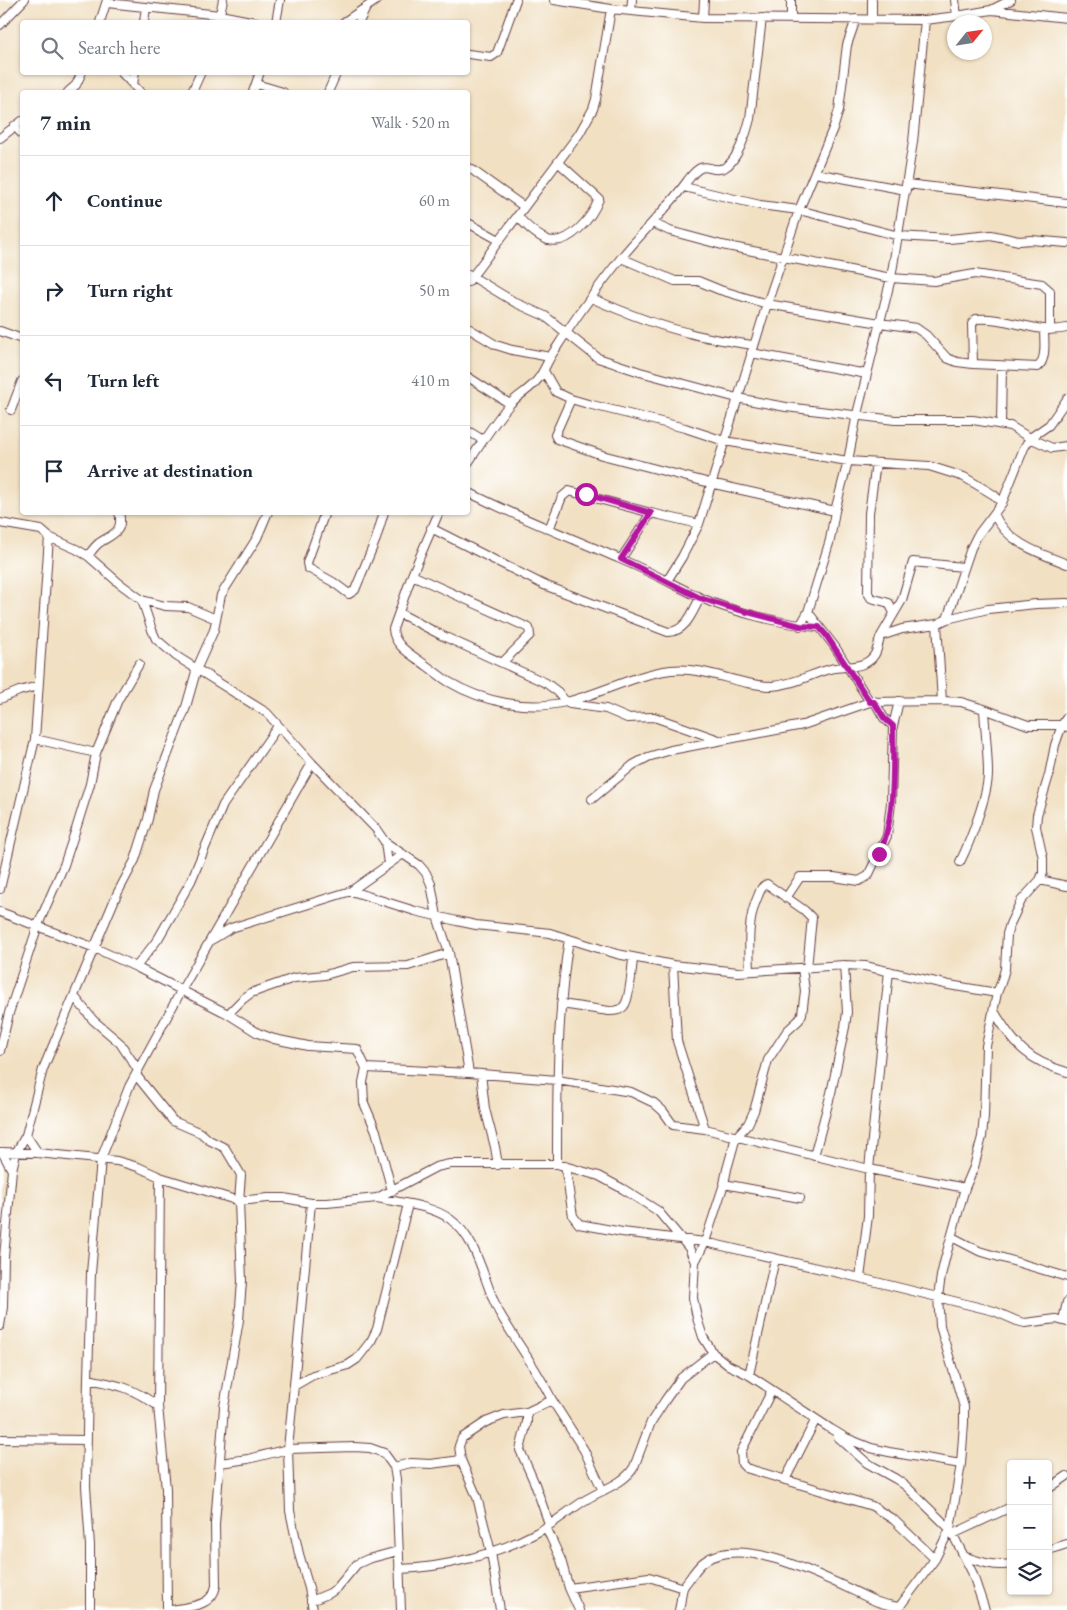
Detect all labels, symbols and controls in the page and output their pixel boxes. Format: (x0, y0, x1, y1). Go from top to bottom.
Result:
north arrow (947, 15, 992, 60)
search box (20, 20, 470, 75)
icon: search (38, 34, 66, 62)
text: Search here (78, 35, 160, 60)
text: 7 min (40, 109, 91, 136)
text: Walk · 520 m (371, 112, 450, 133)
icon: ahead (40, 187, 68, 215)
text: Continue (87, 188, 162, 213)
text: 60 m (419, 190, 450, 211)
icon: right (40, 277, 68, 305)
text: Turn right (87, 278, 173, 303)
text: 50 m (419, 280, 450, 301)
icon: left (40, 367, 68, 395)
text: Turn left (87, 368, 159, 393)
text: 410 m (411, 370, 450, 391)
icon: arrive (40, 457, 68, 485)
text: Arrive at destination (87, 458, 253, 483)
route start (575, 483, 598, 506)
route end (868, 843, 891, 866)
map controls (1007, 1460, 1052, 1595)
button: + (1007, 1460, 1052, 1505)
button: − (1007, 1505, 1052, 1550)
button: layers (1007, 1550, 1052, 1595)

